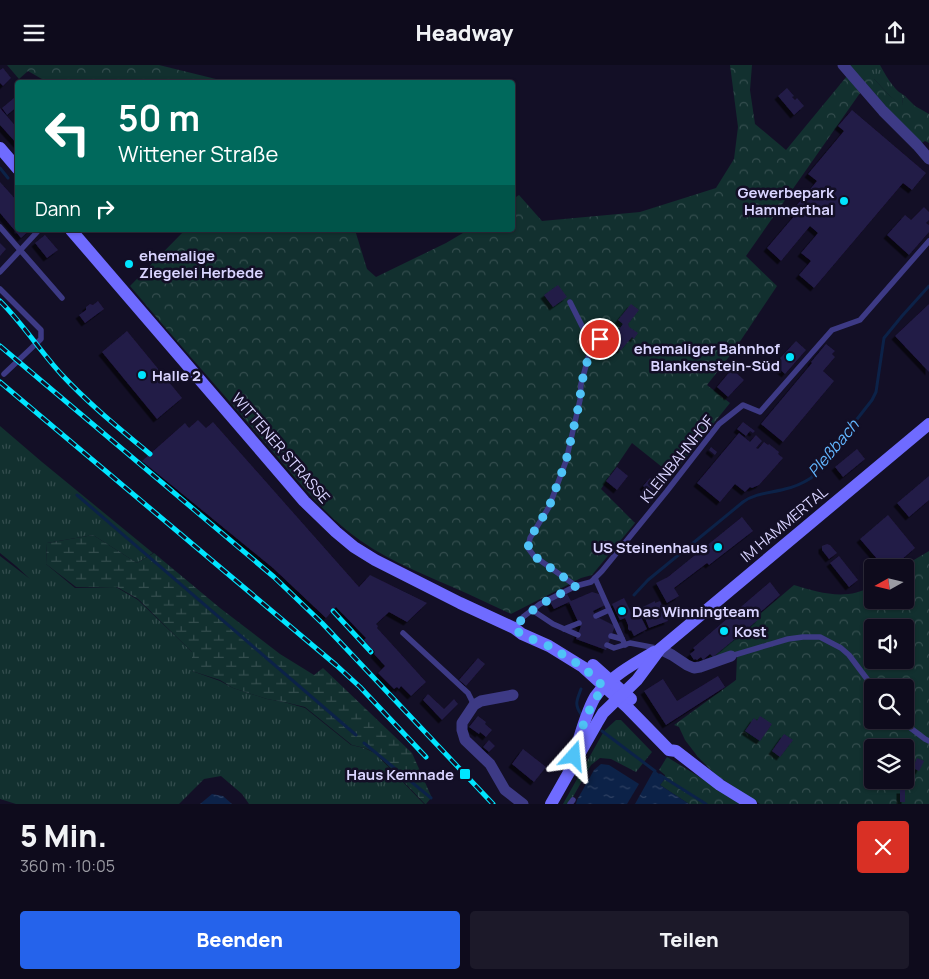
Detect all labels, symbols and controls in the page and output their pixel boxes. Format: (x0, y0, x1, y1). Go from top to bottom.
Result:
text: Headway (416, 18, 513, 48)
icon: menu (20, 19, 48, 47)
icon: share (881, 19, 909, 47)
text: 50 m (118, 94, 200, 142)
icon: left (35, 100, 100, 165)
text: Wittener Straße (118, 139, 278, 169)
place label: Gewerbepark Hammerthal (738, 182, 835, 220)
icon: right (91, 195, 119, 223)
marker: Gewerbepark Hammerthal (838, 195, 850, 207)
text: Dann (35, 196, 81, 222)
place label: ehemalige Ziegelei Herbede (139, 245, 263, 283)
marker: ehemalige Ziegelei Herbede (123, 258, 135, 270)
pin (579, 318, 621, 360)
icon: arrive (586, 325, 614, 353)
place label: ehemaliger Bahnhof Blankenstein-Süd (634, 338, 780, 376)
marker: ehemaliger Bahnhof Blankenstein-Süd (784, 351, 796, 363)
place label: Halle 2 (152, 365, 201, 386)
marker: Halle 2 (136, 369, 148, 381)
street label: WITTENER STRASSE (227, 388, 335, 508)
street label: KLEINBAHNHOF (635, 411, 719, 507)
water label: Pleßbach (802, 414, 864, 481)
street label: IM HAMMERTAL (736, 481, 832, 567)
place label: US Steinenhaus (593, 537, 708, 558)
marker: US Steinenhaus (712, 541, 724, 553)
north arrow (864, 559, 914, 609)
map controls (864, 559, 914, 789)
place label: Das Winningteam (632, 601, 760, 622)
marker: Das Winningteam (616, 605, 628, 617)
button: sound (864, 619, 914, 669)
place label: Kost (734, 621, 767, 642)
marker: Kost (718, 625, 730, 637)
button: search (864, 679, 914, 729)
position arrow (547, 729, 599, 781)
button: layers (864, 739, 914, 789)
place label: Haus Kemnade (346, 764, 454, 785)
marker: Haus Kemnade (458, 767, 472, 781)
text: 5 Min. (20, 815, 107, 856)
button: close (857, 821, 909, 873)
text: 360 m · 10:05 (20, 855, 115, 877)
button: Beenden (20, 911, 460, 969)
button: Teilen (470, 911, 909, 969)

